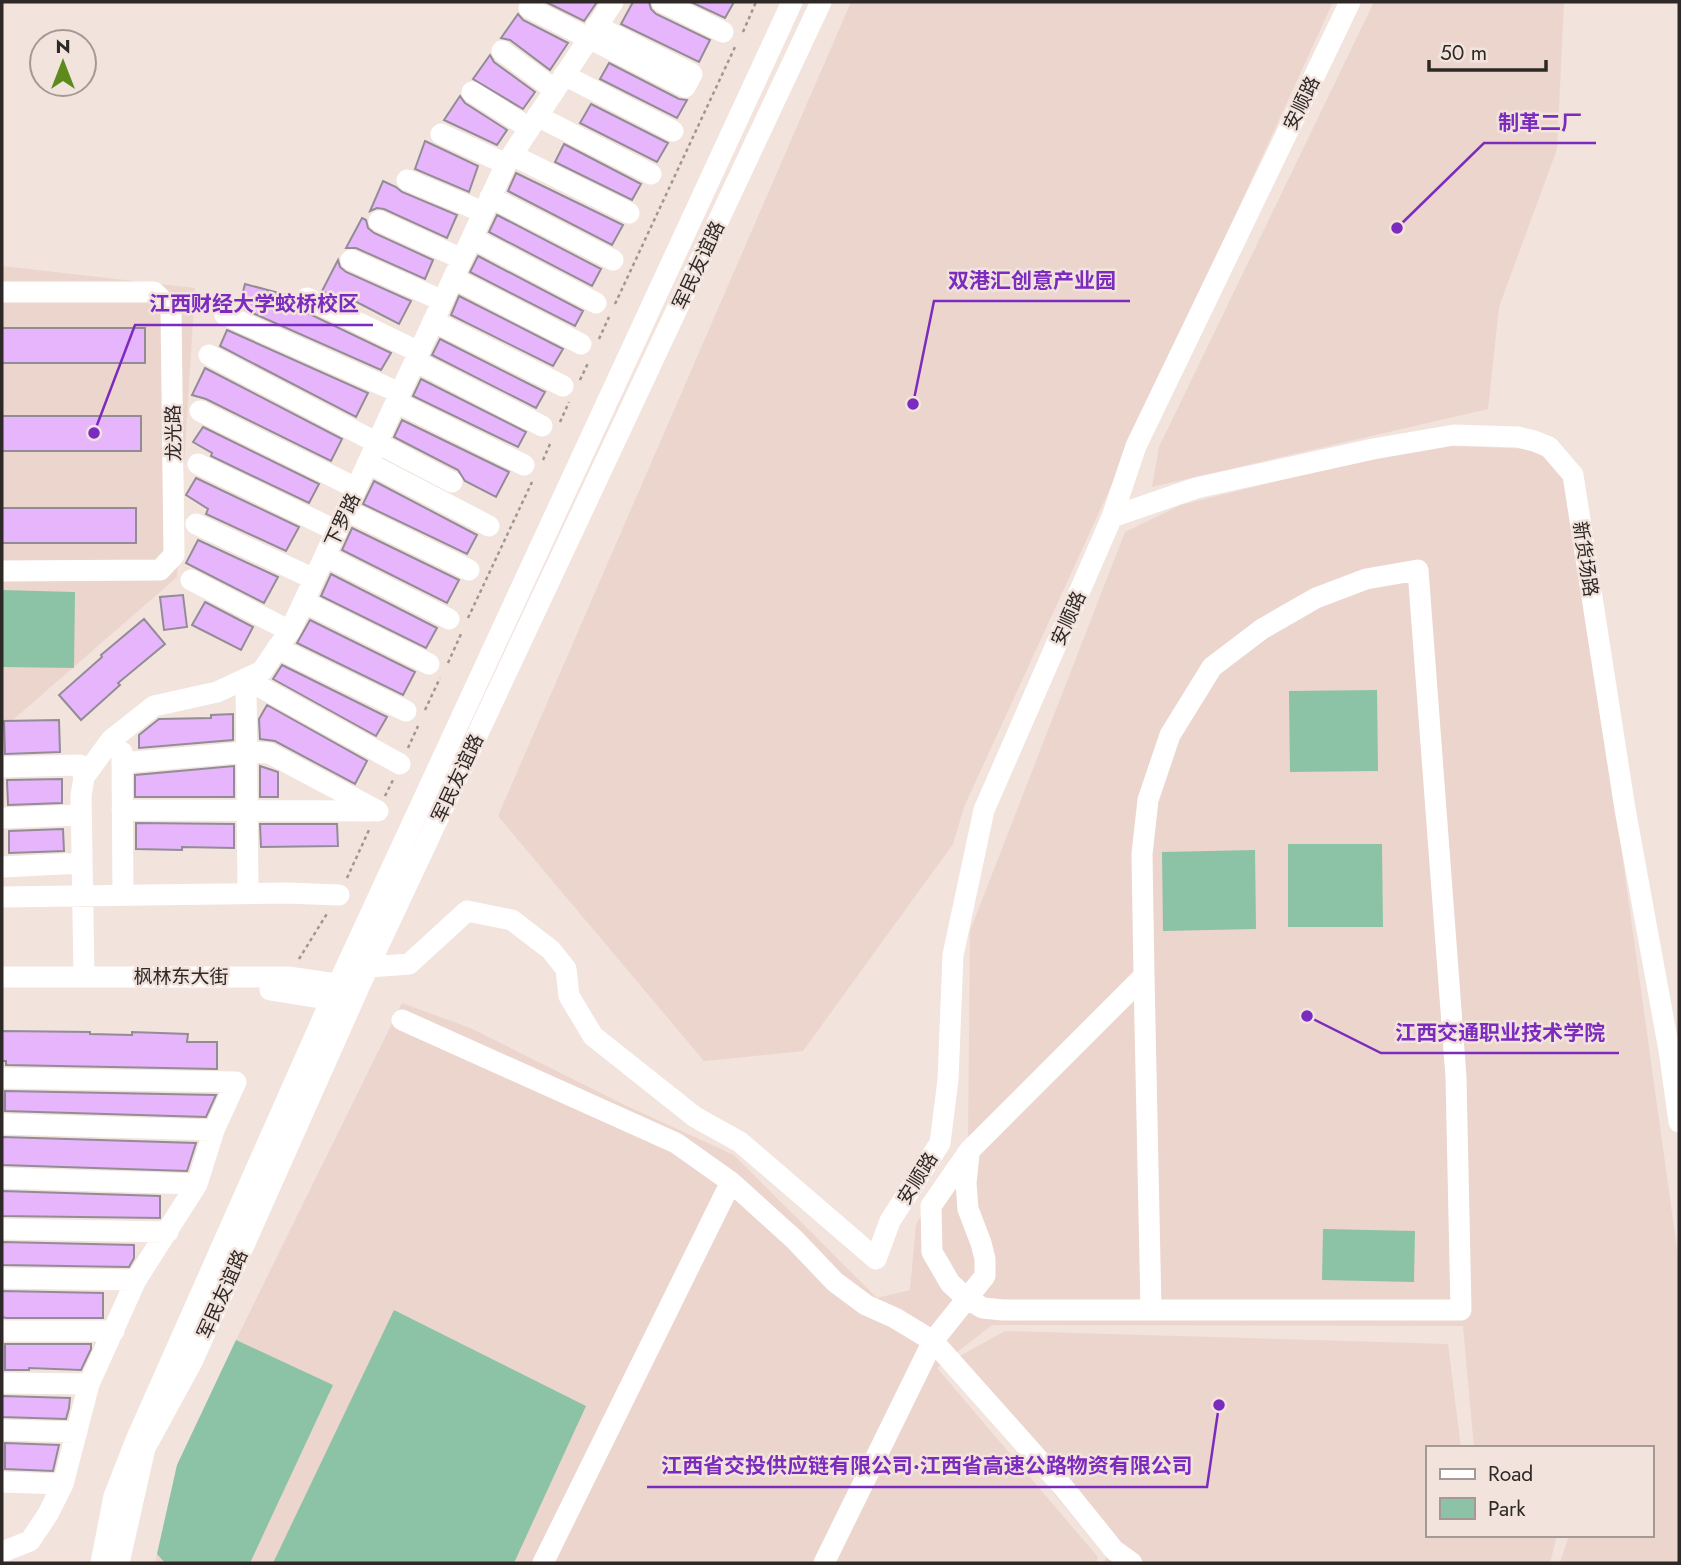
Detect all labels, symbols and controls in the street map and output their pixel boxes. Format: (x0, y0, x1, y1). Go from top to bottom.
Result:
north arrow (28, 28, 98, 98)
scale bar (1429, 28, 1546, 72)
text: N (55, 33, 71, 60)
text: 50 m (1440, 38, 1487, 68)
street label: 安顺路 (1277, 72, 1326, 135)
callout: 制革二厂 (1484, 101, 1596, 143)
text: 制革二厂 (1498, 108, 1582, 138)
street label: 军民友谊路 (666, 216, 731, 314)
callout: 双港汇创意产业园 (934, 259, 1130, 301)
text: 双港汇创意产业园 (948, 266, 1116, 296)
callout: 江西财经大学蛟桥校区 (135, 283, 373, 325)
text: 江西财经大学蛟桥校区 (149, 289, 359, 319)
street label: 龙光路 (160, 404, 187, 462)
street label: 下罗路 (318, 489, 367, 552)
street label: 新货场路 (1566, 519, 1605, 599)
street label: 安顺路 (1045, 587, 1092, 650)
street label: 军民友谊路 (425, 729, 490, 827)
street label: 枫林东大街 (133, 963, 229, 990)
callout: 江西交通职业技术学院 (1381, 1011, 1619, 1053)
text: 江西交通职业技术学院 (1395, 1018, 1605, 1048)
street label: 安顺路 (891, 1147, 944, 1210)
street label: 军民友谊路 (191, 1245, 254, 1343)
callout: 江西省交投供应链有限公司·江西省高速公路物资有限公司 (647, 1445, 1207, 1487)
legend (1426, 1446, 1653, 1537)
text: 江西省交投供应链有限公司·江西省高速公路物资有限公司 (661, 1451, 1193, 1481)
text: Road (1488, 1459, 1533, 1489)
text: Park (1488, 1494, 1526, 1524)

